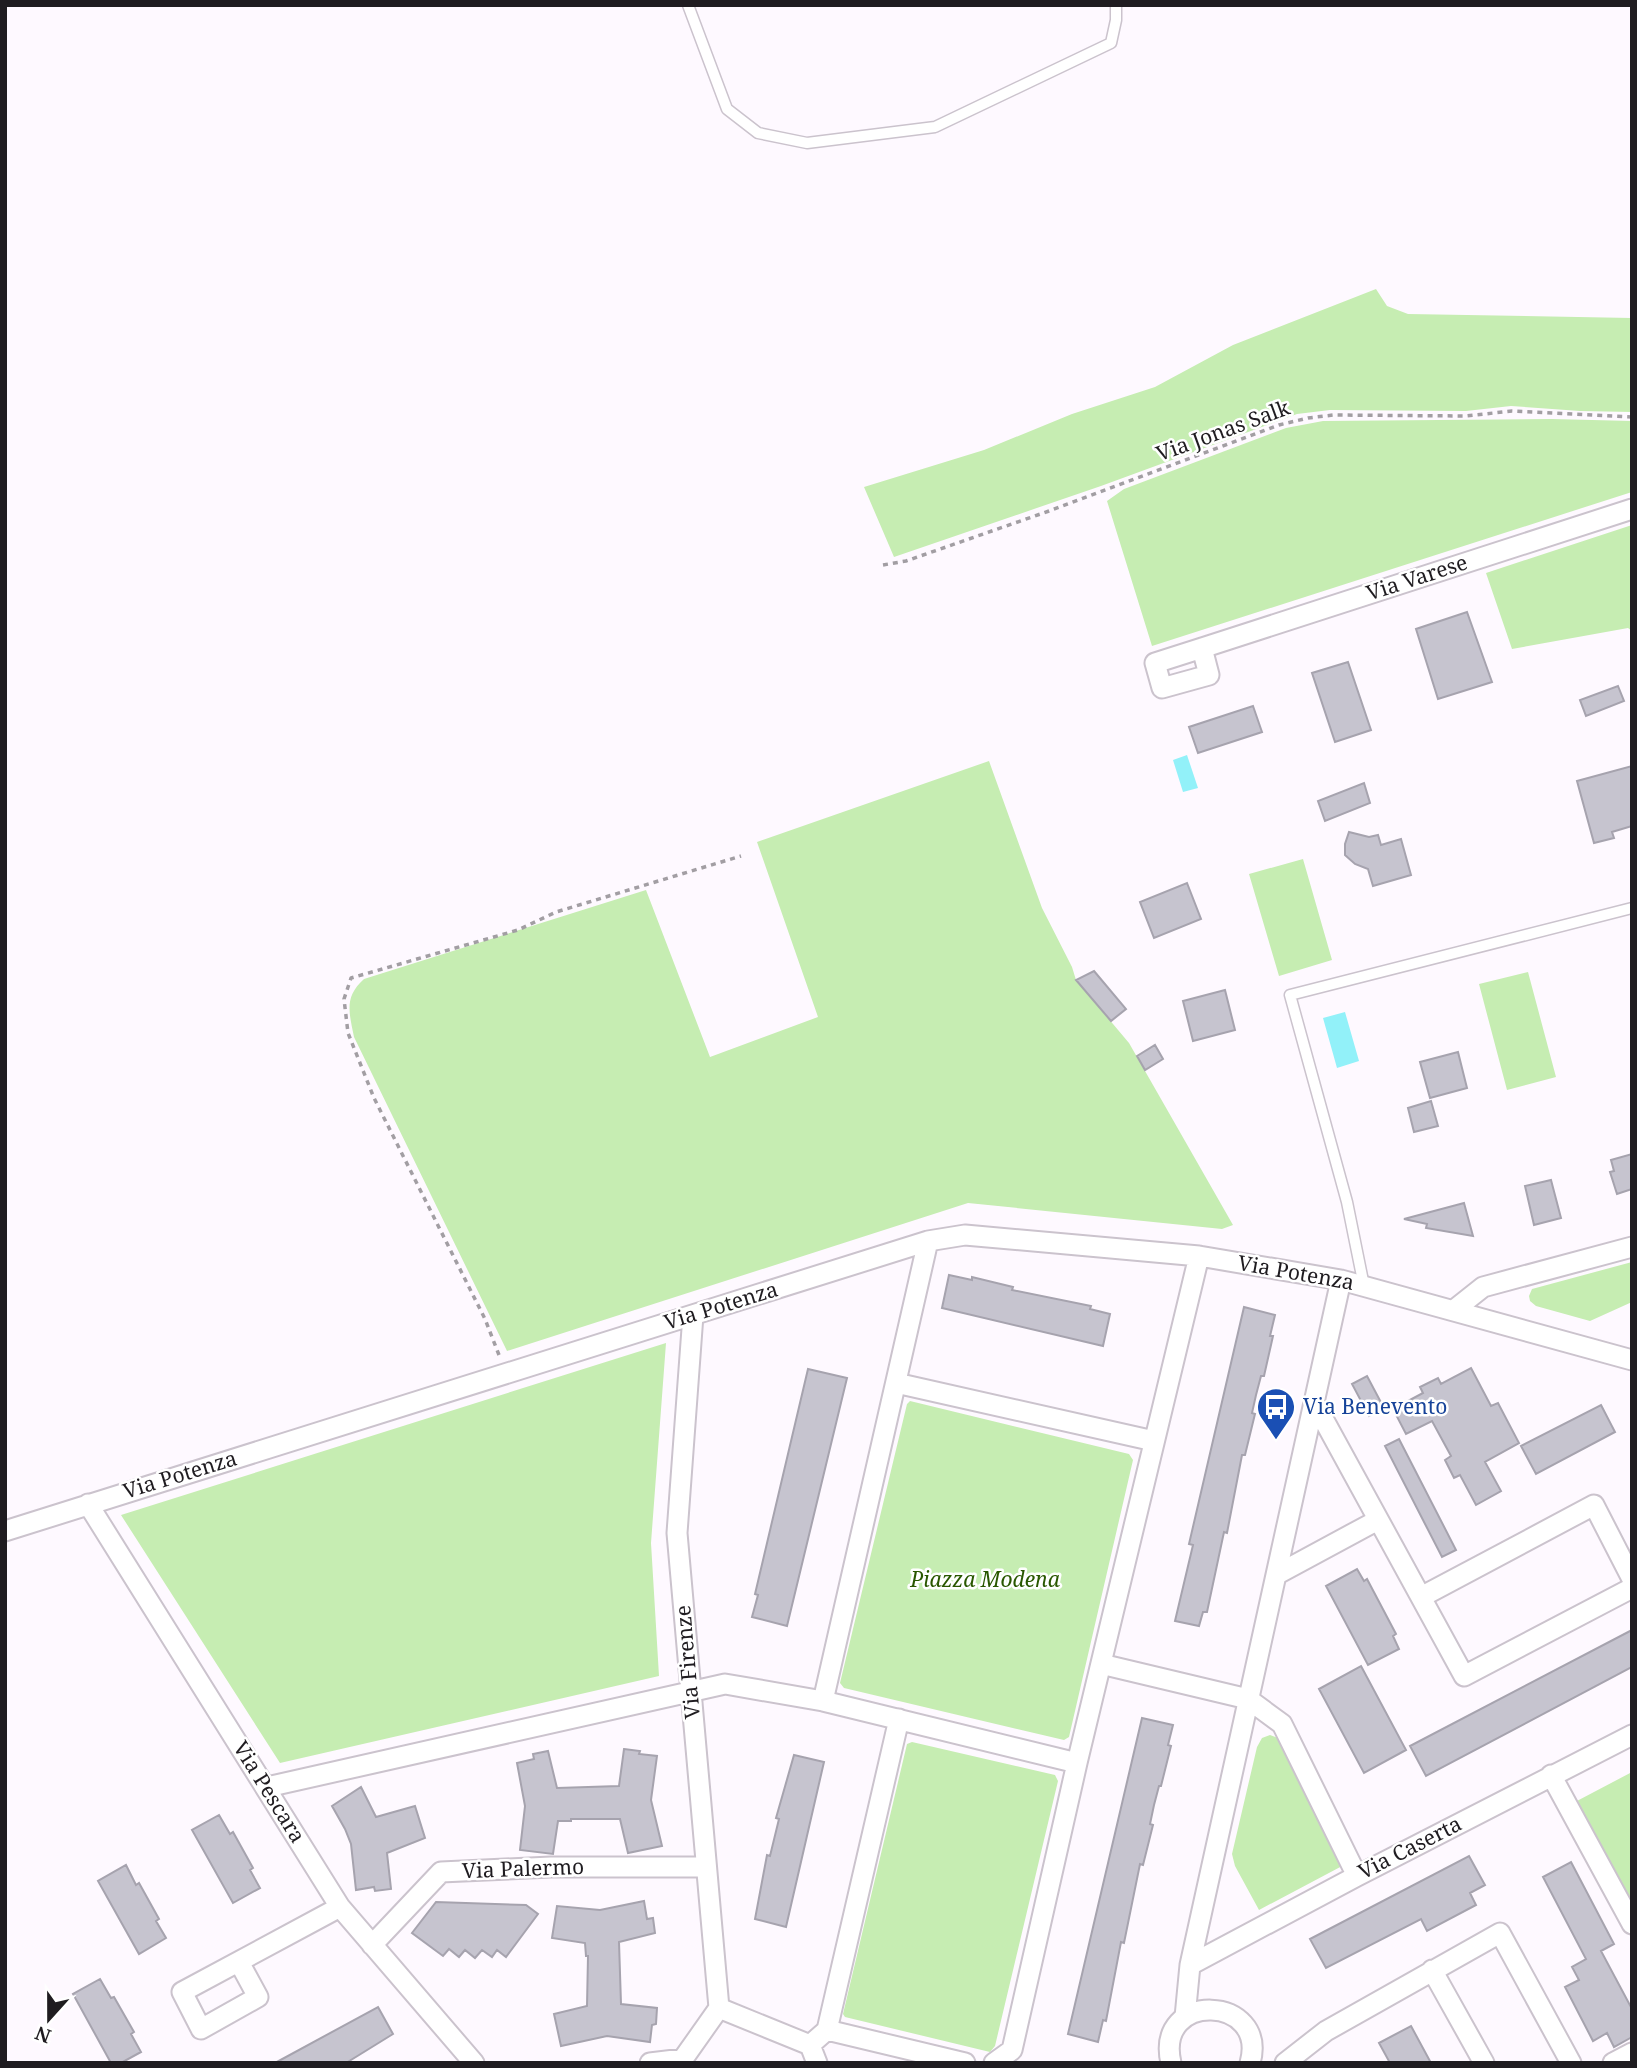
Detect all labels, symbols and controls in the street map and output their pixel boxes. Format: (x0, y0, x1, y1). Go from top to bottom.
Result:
street label: Via Jonas Salk (1152, 393, 1294, 467)
street label: Via Varese (1363, 548, 1471, 607)
street label: Via Potenza (1236, 1248, 1357, 1296)
street label: Via Potenza (660, 1274, 781, 1336)
bus stop icon: Via Benevento (1255, 1386, 1297, 1441)
place label: Via Benevento (1303, 1392, 1447, 1420)
street label: Via Potenza (119, 1443, 240, 1505)
park label: Piazza Modena (909, 1565, 1061, 1593)
street label: Via Firenze (668, 1604, 706, 1720)
street label: Via Pescara (227, 1735, 312, 1848)
street label: Via Caserta (1353, 1809, 1466, 1885)
street label: Via Palermo (461, 1852, 585, 1884)
north arrow (14, 1984, 84, 2054)
text: N (31, 2020, 55, 2050)

